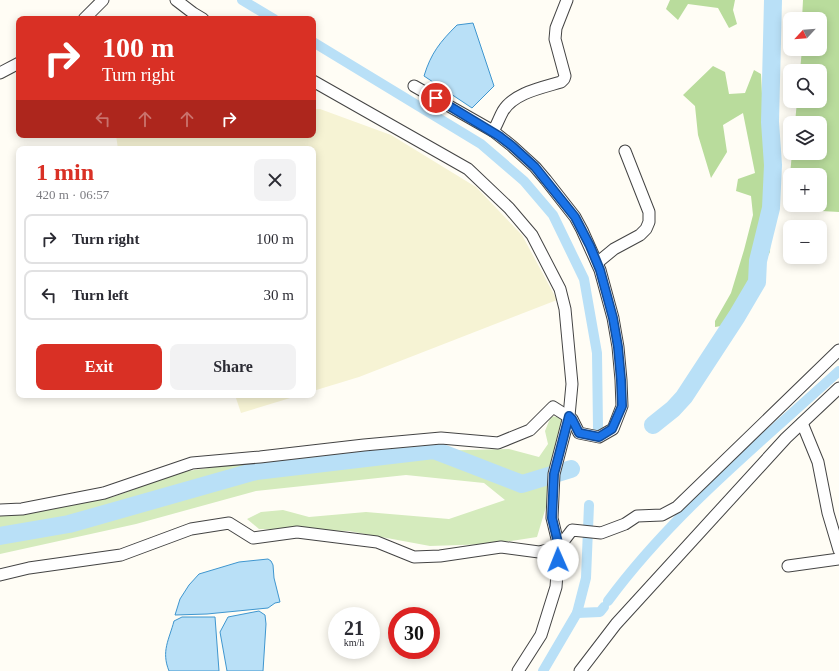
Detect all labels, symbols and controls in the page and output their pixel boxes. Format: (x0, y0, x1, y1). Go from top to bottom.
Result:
north arrow (783, 12, 827, 56)
map controls (783, 12, 827, 264)
icon: right (36, 32, 88, 84)
text: 100 m (102, 32, 174, 63)
button: search (783, 64, 827, 108)
text: Turn right (102, 65, 175, 85)
pin (419, 81, 453, 115)
icon: arrive (425, 87, 447, 109)
icon: left (92, 108, 114, 130)
icon: ahead (134, 108, 156, 130)
icon: ahead (176, 108, 198, 130)
icon: right (218, 108, 240, 130)
button: layers (783, 116, 827, 160)
text: 1 min (36, 159, 94, 185)
button: close (254, 159, 296, 201)
button: + (783, 168, 827, 212)
text: 420 m · 06:57 (36, 187, 109, 202)
button: − (783, 220, 827, 264)
icon: right (38, 228, 60, 250)
text: Turn right (72, 231, 139, 247)
text: 100 m (256, 231, 294, 247)
icon: left (38, 284, 60, 306)
text: Turn left (72, 287, 129, 303)
text: 30 m (264, 287, 294, 303)
button: Exit (36, 344, 162, 390)
button: Share (170, 344, 296, 390)
position arrow (537, 539, 579, 581)
speed limit sign: 30 (388, 607, 440, 659)
text: 21 (344, 617, 364, 639)
text: km/h (344, 637, 364, 648)

